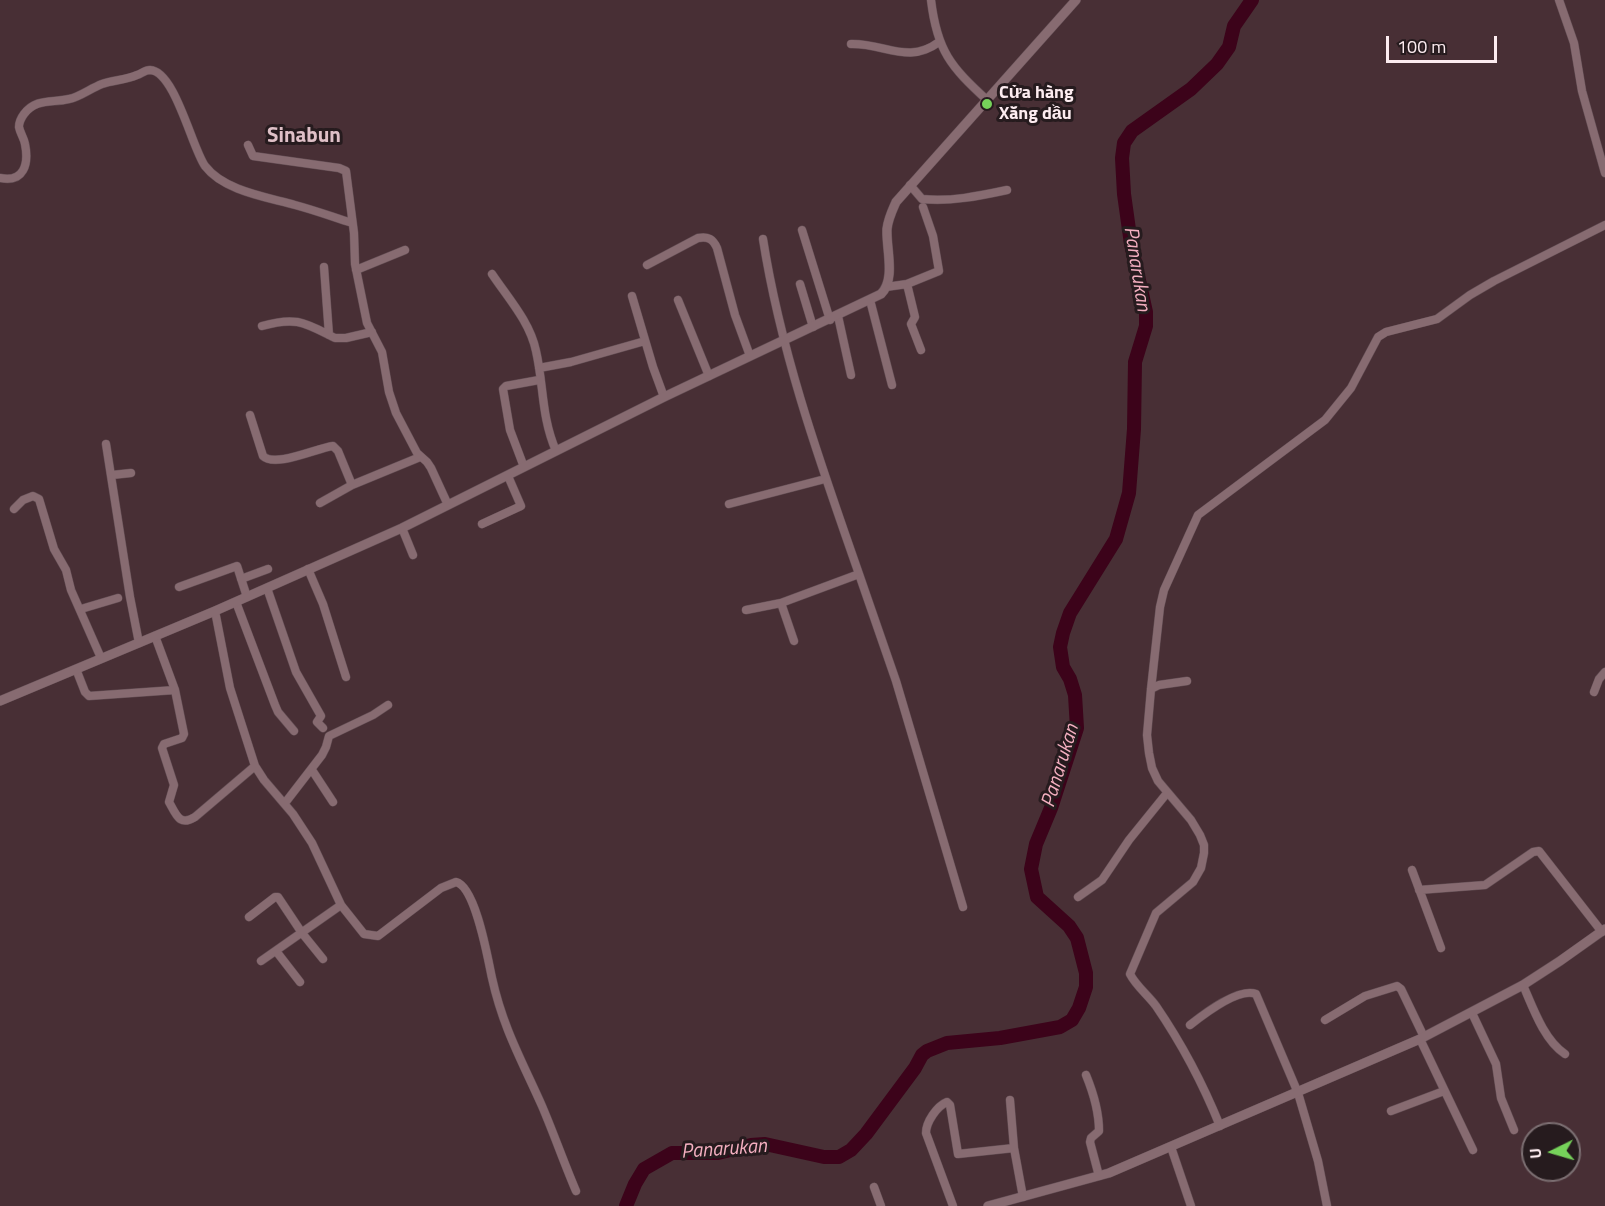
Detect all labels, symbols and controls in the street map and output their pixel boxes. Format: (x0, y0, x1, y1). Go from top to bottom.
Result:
scale bar (1389, 24, 1500, 62)
text: 100 m (1397, 33, 1446, 60)
place label: Cửa hàng Xăng dầu (999, 83, 1074, 125)
marker: Cửa hàng Xăng dầu (980, 97, 994, 111)
district label: Sinabun (267, 124, 341, 150)
water label: Panarukan (1117, 225, 1155, 313)
water label: Panarukan (1037, 721, 1085, 811)
north arrow (1521, 1122, 1581, 1182)
water label: Panarukan (680, 1135, 768, 1165)
text: U (1523, 1147, 1547, 1160)

